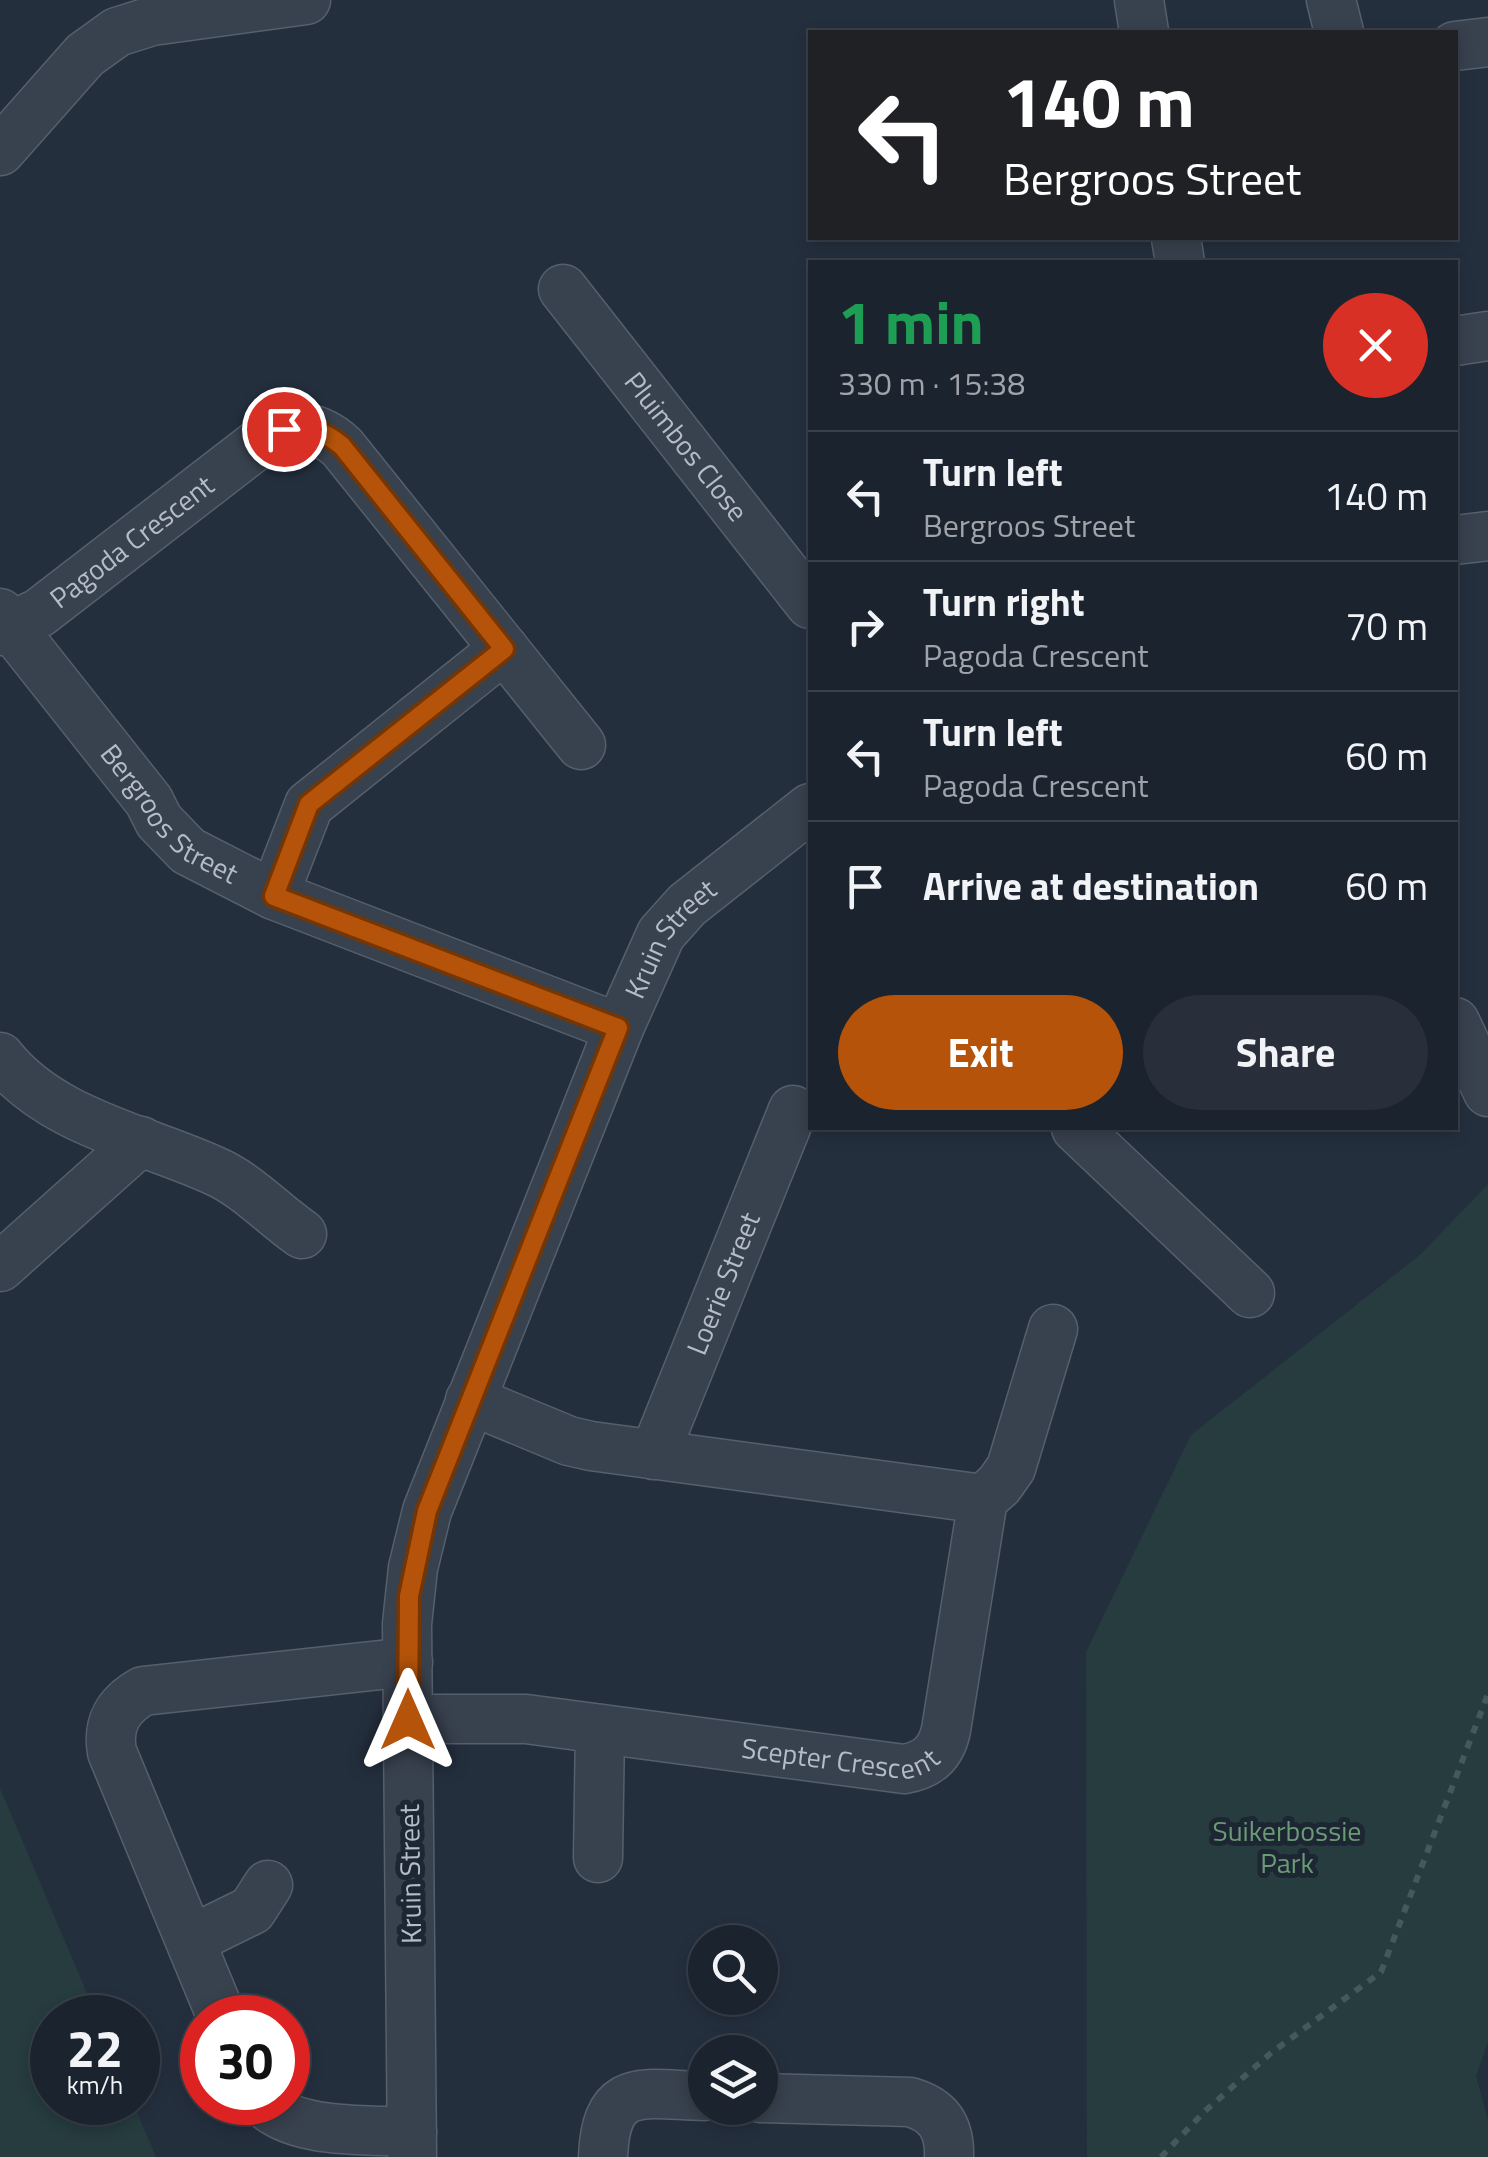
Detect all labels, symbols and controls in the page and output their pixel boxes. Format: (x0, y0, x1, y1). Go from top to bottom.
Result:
text: 140 m (1003, 48, 1195, 154)
icon: left (838, 70, 968, 200)
text: Bergroos Street (1003, 144, 1301, 212)
text: 1 min (838, 276, 984, 367)
button: close (1323, 293, 1428, 398)
text: 330 m · 15:38 (838, 359, 1025, 407)
street label: Pluimbos Close (614, 362, 759, 530)
pin (242, 387, 327, 472)
icon: arrive (257, 402, 312, 457)
text: Turn left (923, 443, 1063, 501)
street label: Pagoda Crescent (40, 464, 223, 618)
text: 140 m (1324, 467, 1428, 525)
icon: left (838, 469, 893, 524)
text: Bergroos Street (923, 501, 1135, 549)
text: Turn right (923, 573, 1085, 631)
text: 70 m (1345, 597, 1428, 655)
icon: right (838, 599, 893, 654)
text: Pagoda Crescent (923, 631, 1149, 679)
text: Turn left (923, 703, 1063, 761)
text: 60 m (1345, 727, 1428, 785)
icon: left (838, 729, 893, 784)
street label: Bergroos Street (90, 734, 246, 894)
text: Pagoda Crescent (923, 761, 1149, 809)
text: Arrive at destination (923, 857, 1259, 915)
text: 60 m (1345, 857, 1428, 915)
icon: arrive (838, 859, 893, 914)
street label: Kruin Street (613, 868, 726, 1005)
button: Exit (838, 995, 1123, 1110)
button: Share (1143, 995, 1428, 1110)
street label: Loerie Street (675, 1205, 771, 1361)
position arrow (356, 1668, 460, 1772)
street label: Scepter Crescent (739, 1726, 949, 1790)
street label: Kruin Street (387, 1804, 432, 1944)
park label: Suikerbossie Park (1213, 1809, 1361, 1884)
map controls (688, 1925, 778, 2125)
button: search (688, 1925, 778, 2015)
speed limit sign: 30 (180, 1995, 310, 2125)
text: 22 (67, 2010, 123, 2086)
button: layers (688, 2035, 778, 2125)
text: km/h (67, 2066, 123, 2104)

